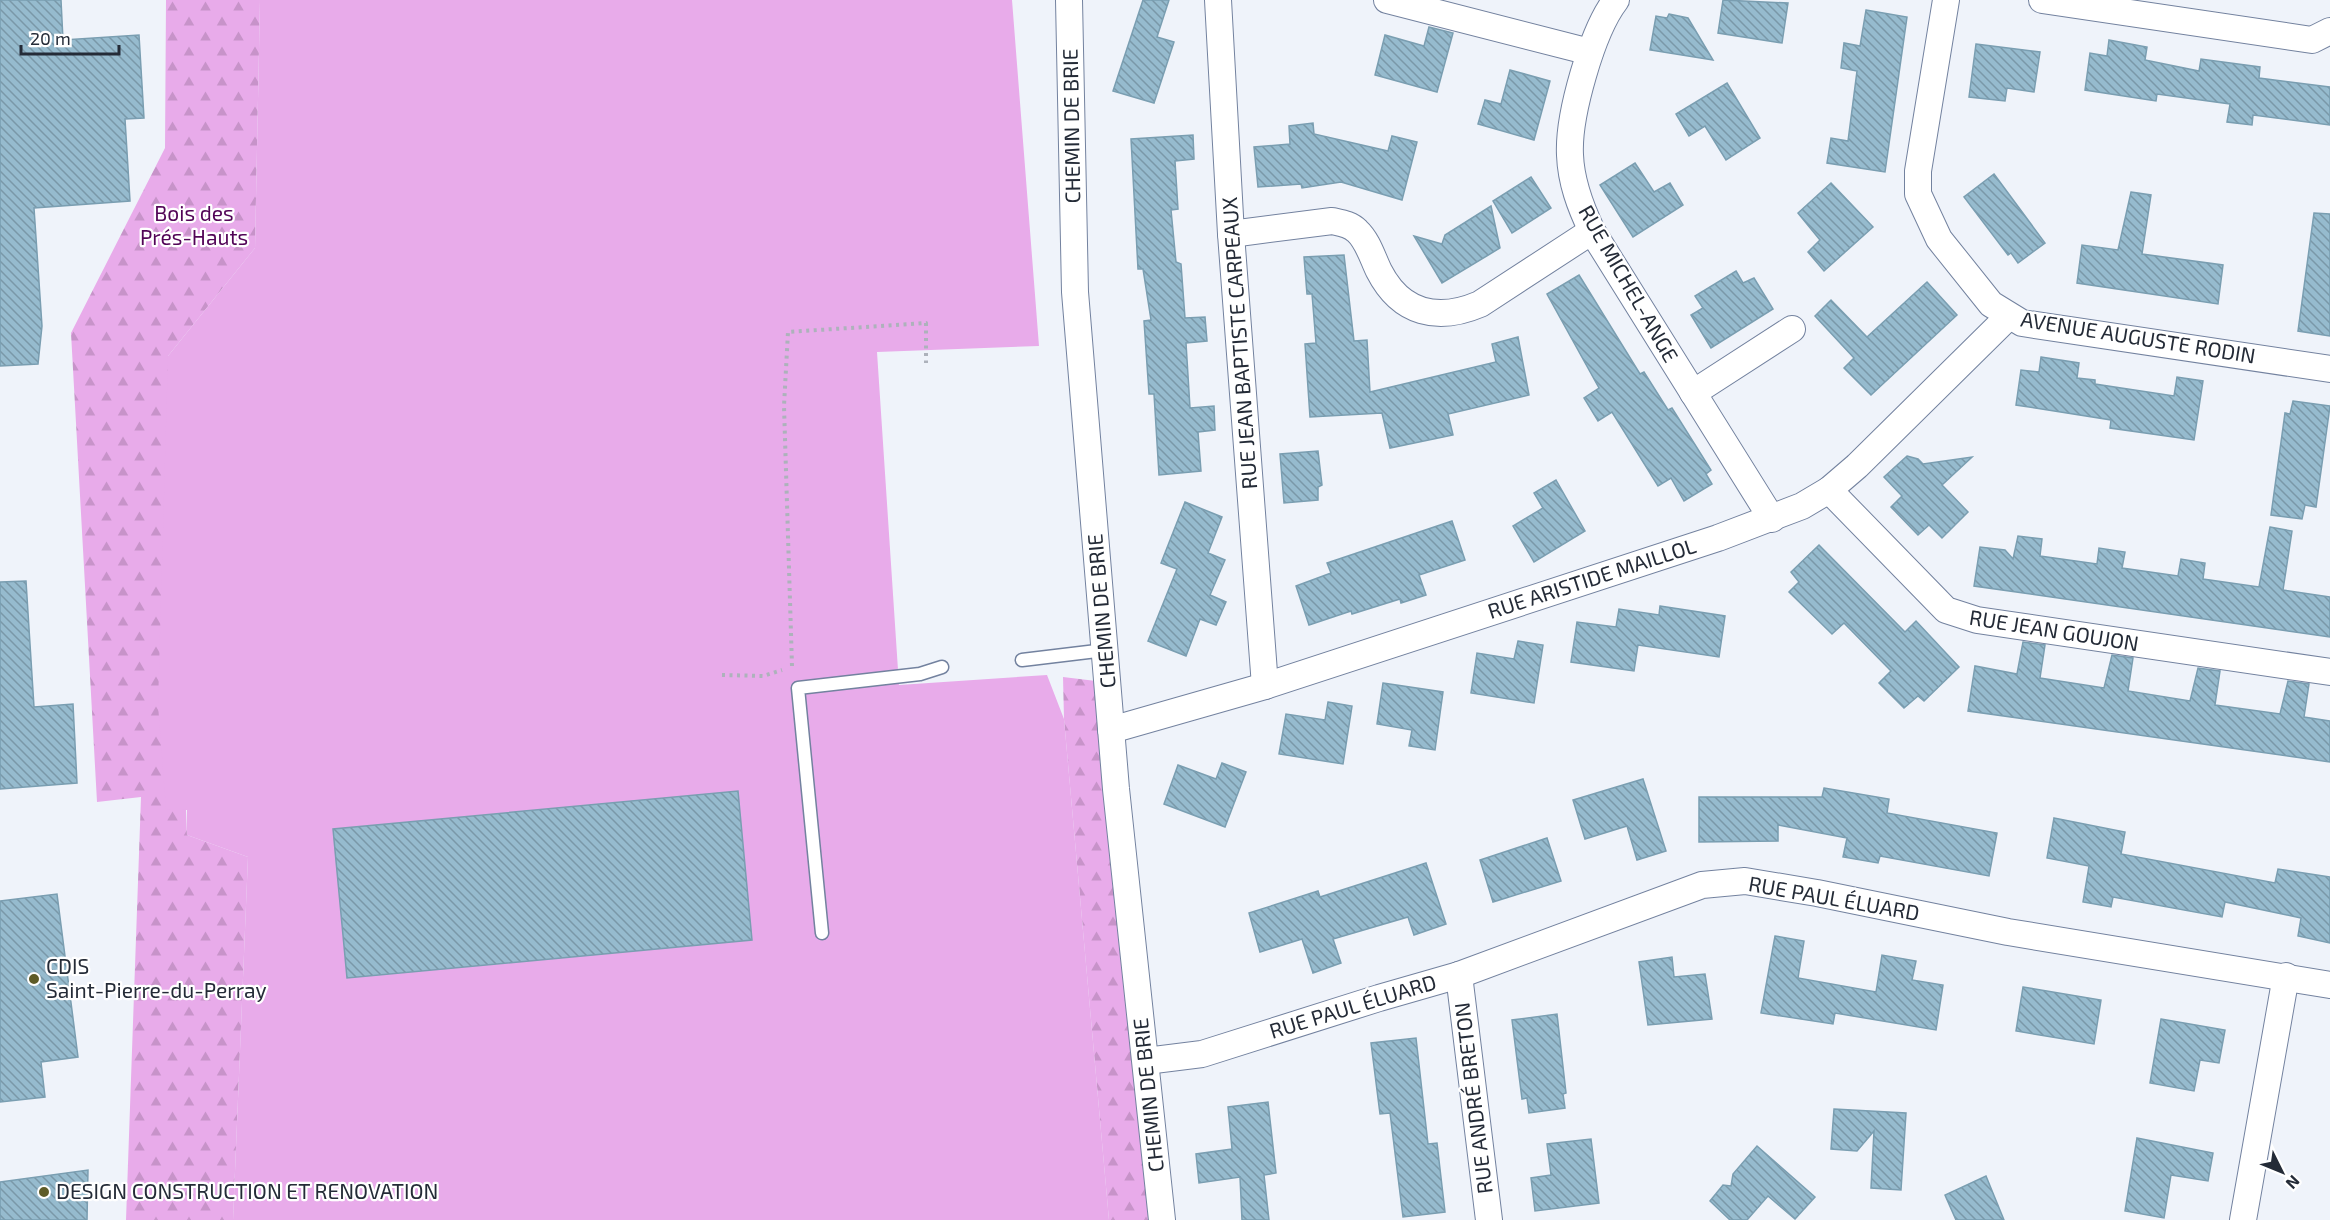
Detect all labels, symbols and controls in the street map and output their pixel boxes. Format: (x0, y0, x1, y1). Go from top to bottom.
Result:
scale bar (21, 18, 118, 56)
text: 20 m (30, 27, 71, 49)
street label: CHEMIN DE BRIE (1057, 48, 1084, 204)
street label: RUE JEAN BAPTISTE CARPEAUX (1216, 196, 1261, 490)
park label: Bois des Prés-Hauts (140, 200, 248, 249)
street label: RUE MICHEL-ANGE (1574, 200, 1684, 366)
street label: AVENUE AUGUSTE RODIN (2019, 306, 2257, 367)
street label: RUE ARISTIDE MAILLOL (1484, 532, 1699, 623)
street label: CHEMIN DE BRIE (1081, 533, 1120, 689)
street label: RUE JEAN GOUJON (1968, 604, 2141, 655)
street label: RUE PAUL ÉLUARD (1747, 870, 1922, 925)
place label: CDIS Saint-Pierre-du-Perray (46, 953, 267, 1002)
street label: RUE PAUL ÉLUARD (1266, 968, 1439, 1043)
marker: CDIS Saint-Pierre-du-Perray (27, 972, 41, 986)
street label: RUE ANDRÉ BRETON (1448, 1001, 1497, 1195)
street label: CHEMIN DE BRIE (1127, 1017, 1168, 1173)
north arrow (2252, 1142, 2312, 1202)
text: N (2282, 1172, 2304, 1193)
place label: DESIGN CONSTRUCTION ET RENOVATION (56, 1178, 438, 1203)
marker: DESIGN CONSTRUCTION ET RENOVATION (37, 1185, 51, 1199)

